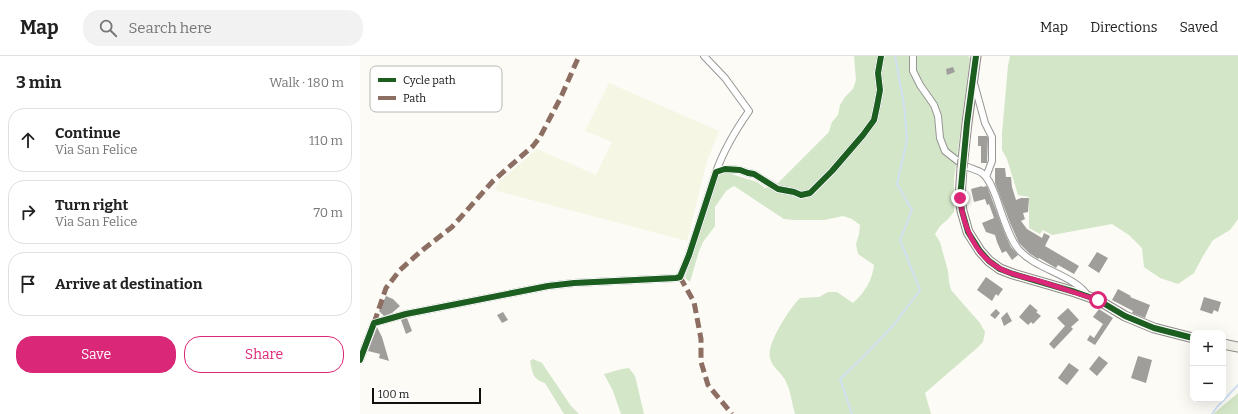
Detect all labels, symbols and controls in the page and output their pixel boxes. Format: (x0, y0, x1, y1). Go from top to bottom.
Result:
search box (83, 10, 363, 46)
text: Map (20, 16, 59, 39)
icon: search (97, 17, 119, 39)
text: Search here (129, 19, 212, 37)
text: Map (1040, 19, 1068, 36)
text: Directions (1090, 19, 1158, 36)
text: Saved (1180, 19, 1218, 36)
legend (370, 66, 502, 112)
text: 3 min (16, 72, 61, 93)
text: Cycle path (403, 74, 456, 87)
text: Walk · 180 m (269, 75, 344, 90)
text: Path (403, 92, 426, 105)
text: Continue (55, 124, 121, 142)
icon: ahead (17, 129, 39, 151)
text: 110 m (309, 133, 343, 148)
text: Via San Felice (55, 142, 137, 157)
route end (951, 189, 969, 207)
text: Turn right (55, 196, 128, 214)
icon: right (17, 201, 39, 223)
text: 70 m (313, 205, 343, 220)
text: Via San Felice (55, 214, 137, 229)
icon: arrive (17, 273, 39, 295)
text: Arrive at destination (55, 275, 202, 293)
route start (1089, 291, 1107, 309)
map controls (1190, 330, 1226, 402)
button: + (1190, 330, 1226, 366)
button: Save (16, 336, 176, 373)
button: Share (184, 336, 344, 373)
button: − (1190, 366, 1226, 402)
scale bar (372, 386, 481, 405)
text: 100 m (378, 388, 409, 401)

